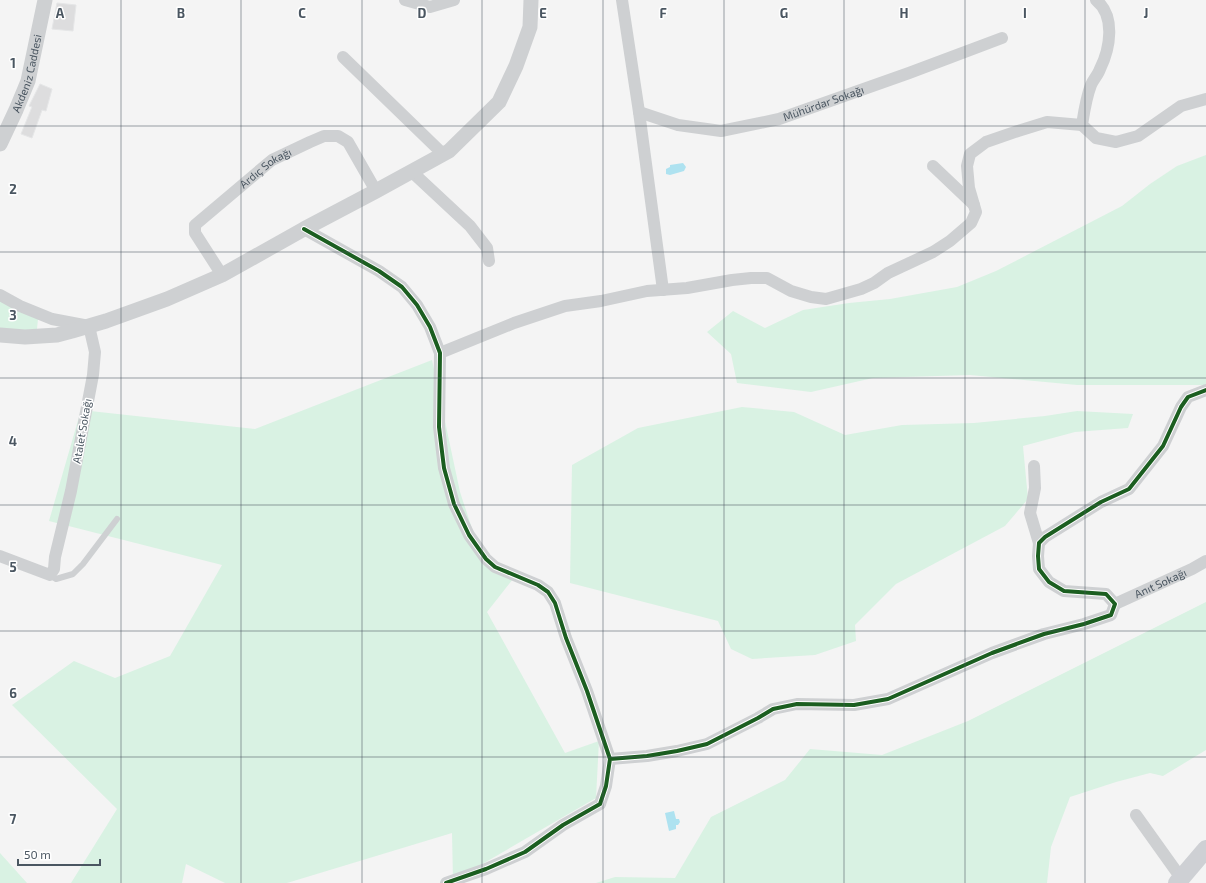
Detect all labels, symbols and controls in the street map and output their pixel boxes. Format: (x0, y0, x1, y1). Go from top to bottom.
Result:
text: A (56, 5, 65, 21)
text: B (177, 5, 185, 21)
text: C (298, 5, 306, 21)
text: D (418, 5, 427, 21)
text: E (539, 5, 547, 21)
text: F (659, 5, 667, 21)
text: G (780, 5, 788, 21)
text: H (900, 5, 909, 21)
text: I (1023, 5, 1027, 21)
text: J (1144, 5, 1148, 21)
street label: Akdeniz Caddesi (9, 33, 44, 114)
text: 1 (10, 55, 16, 71)
street label: Mühürdar Sokağı (781, 82, 866, 123)
street label: Ardıç Sokağı (237, 145, 293, 191)
text: 2 (9, 181, 17, 197)
text: 3 (9, 307, 17, 323)
street label: Atalet Sokağı (69, 397, 94, 464)
text: 4 (9, 433, 17, 449)
text: 5 (9, 559, 17, 575)
street label: Anıt Sokağı (1132, 565, 1188, 600)
text: 6 (9, 685, 17, 701)
text: 7 (10, 811, 17, 827)
scale bar (18, 841, 100, 867)
text: 50 m (24, 847, 51, 861)

